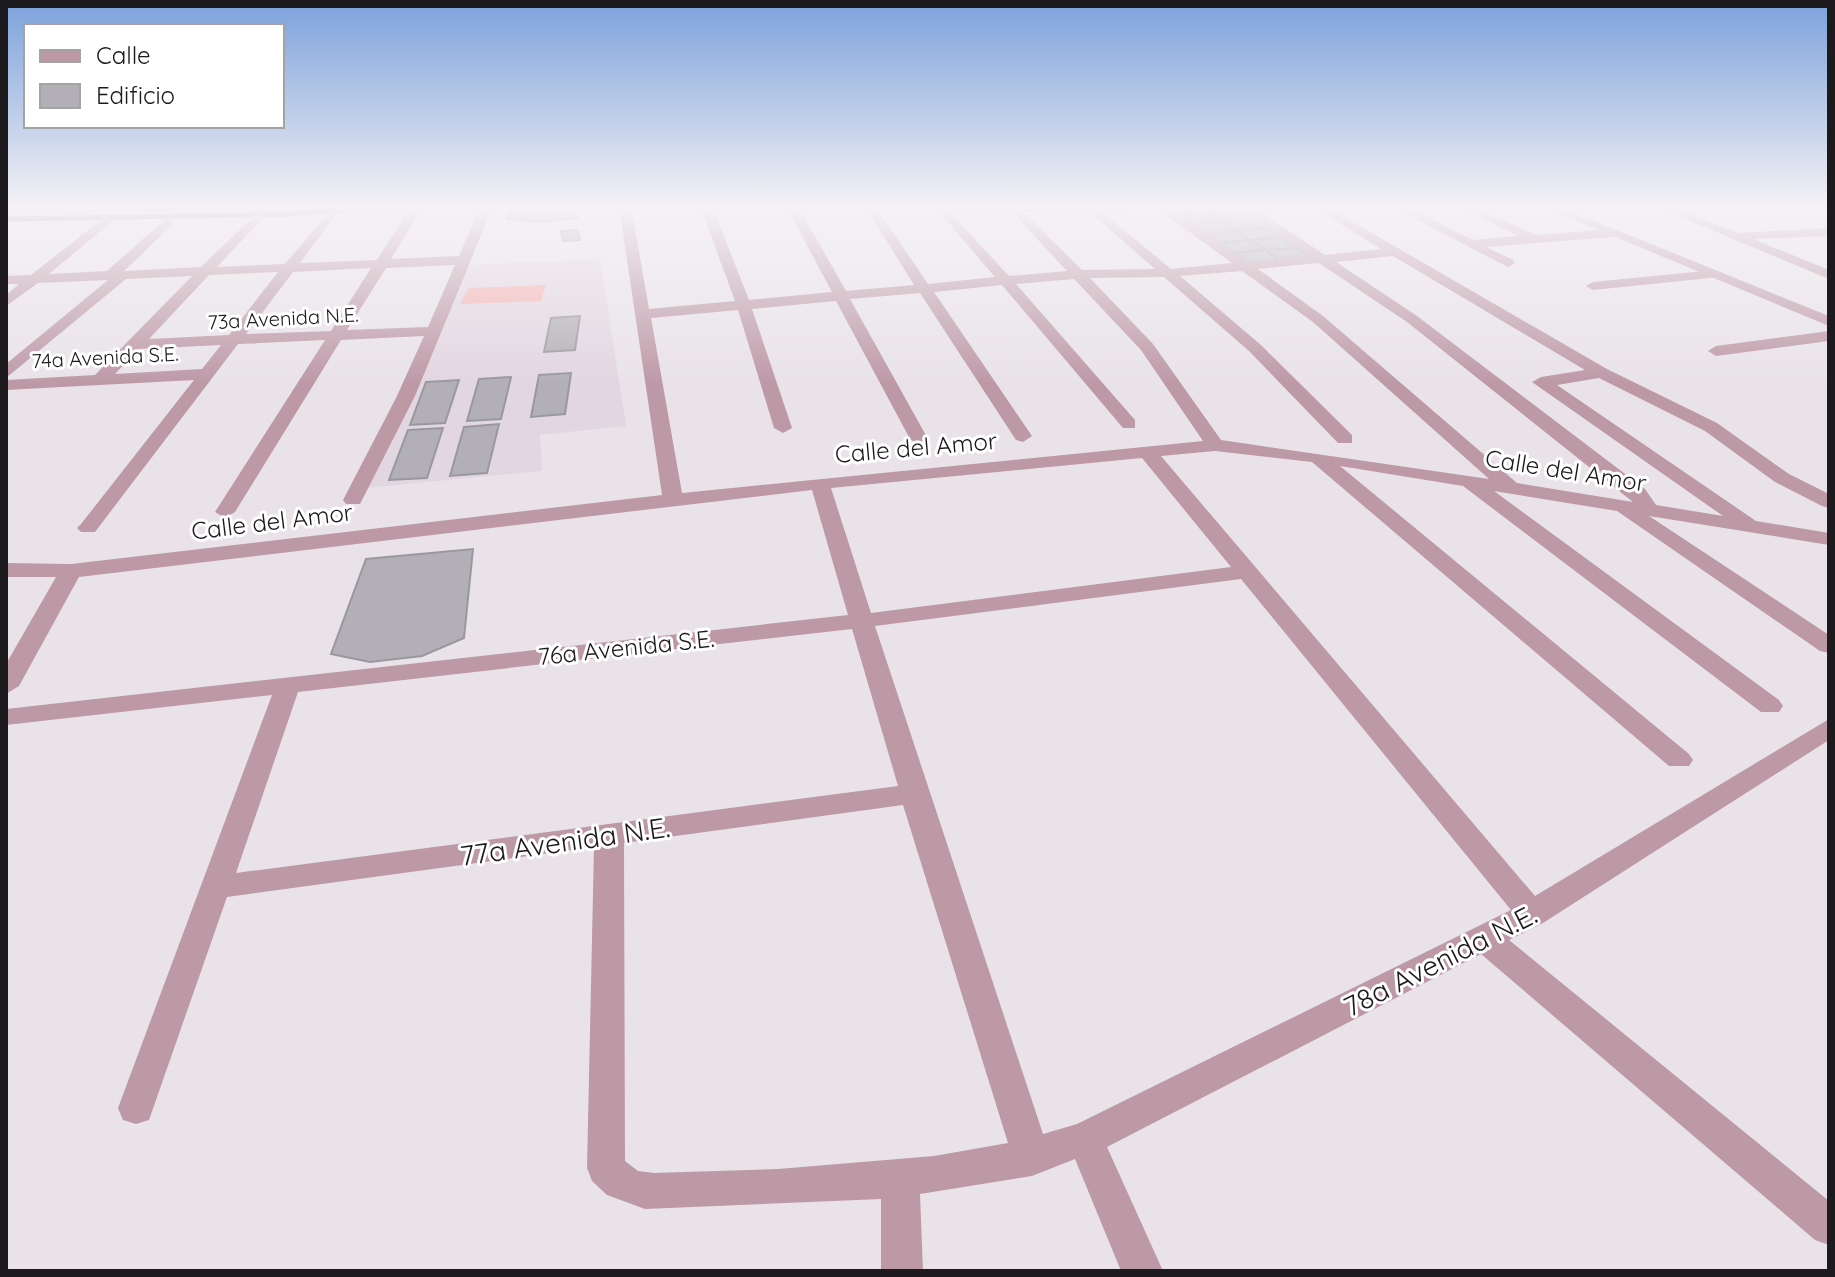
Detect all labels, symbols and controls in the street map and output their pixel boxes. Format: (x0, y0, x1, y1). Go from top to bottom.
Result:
legend (24, 24, 284, 128)
text: Calle (96, 40, 151, 70)
text: Edificio (96, 80, 175, 110)
street label: 73a Avenida N.E. (207, 302, 359, 334)
street label: 74a Avenida S.E. (31, 341, 179, 373)
street label: Calle del Amor (834, 425, 998, 469)
street label: Calle del Amor (1483, 442, 1649, 498)
street label: Calle del Amor (190, 496, 354, 546)
street label: 76a Avenida S.E. (536, 623, 716, 671)
street label: 77a Avenida N.E. (458, 809, 672, 873)
street label: 78a Avenida N.E. (1338, 896, 1542, 1024)

